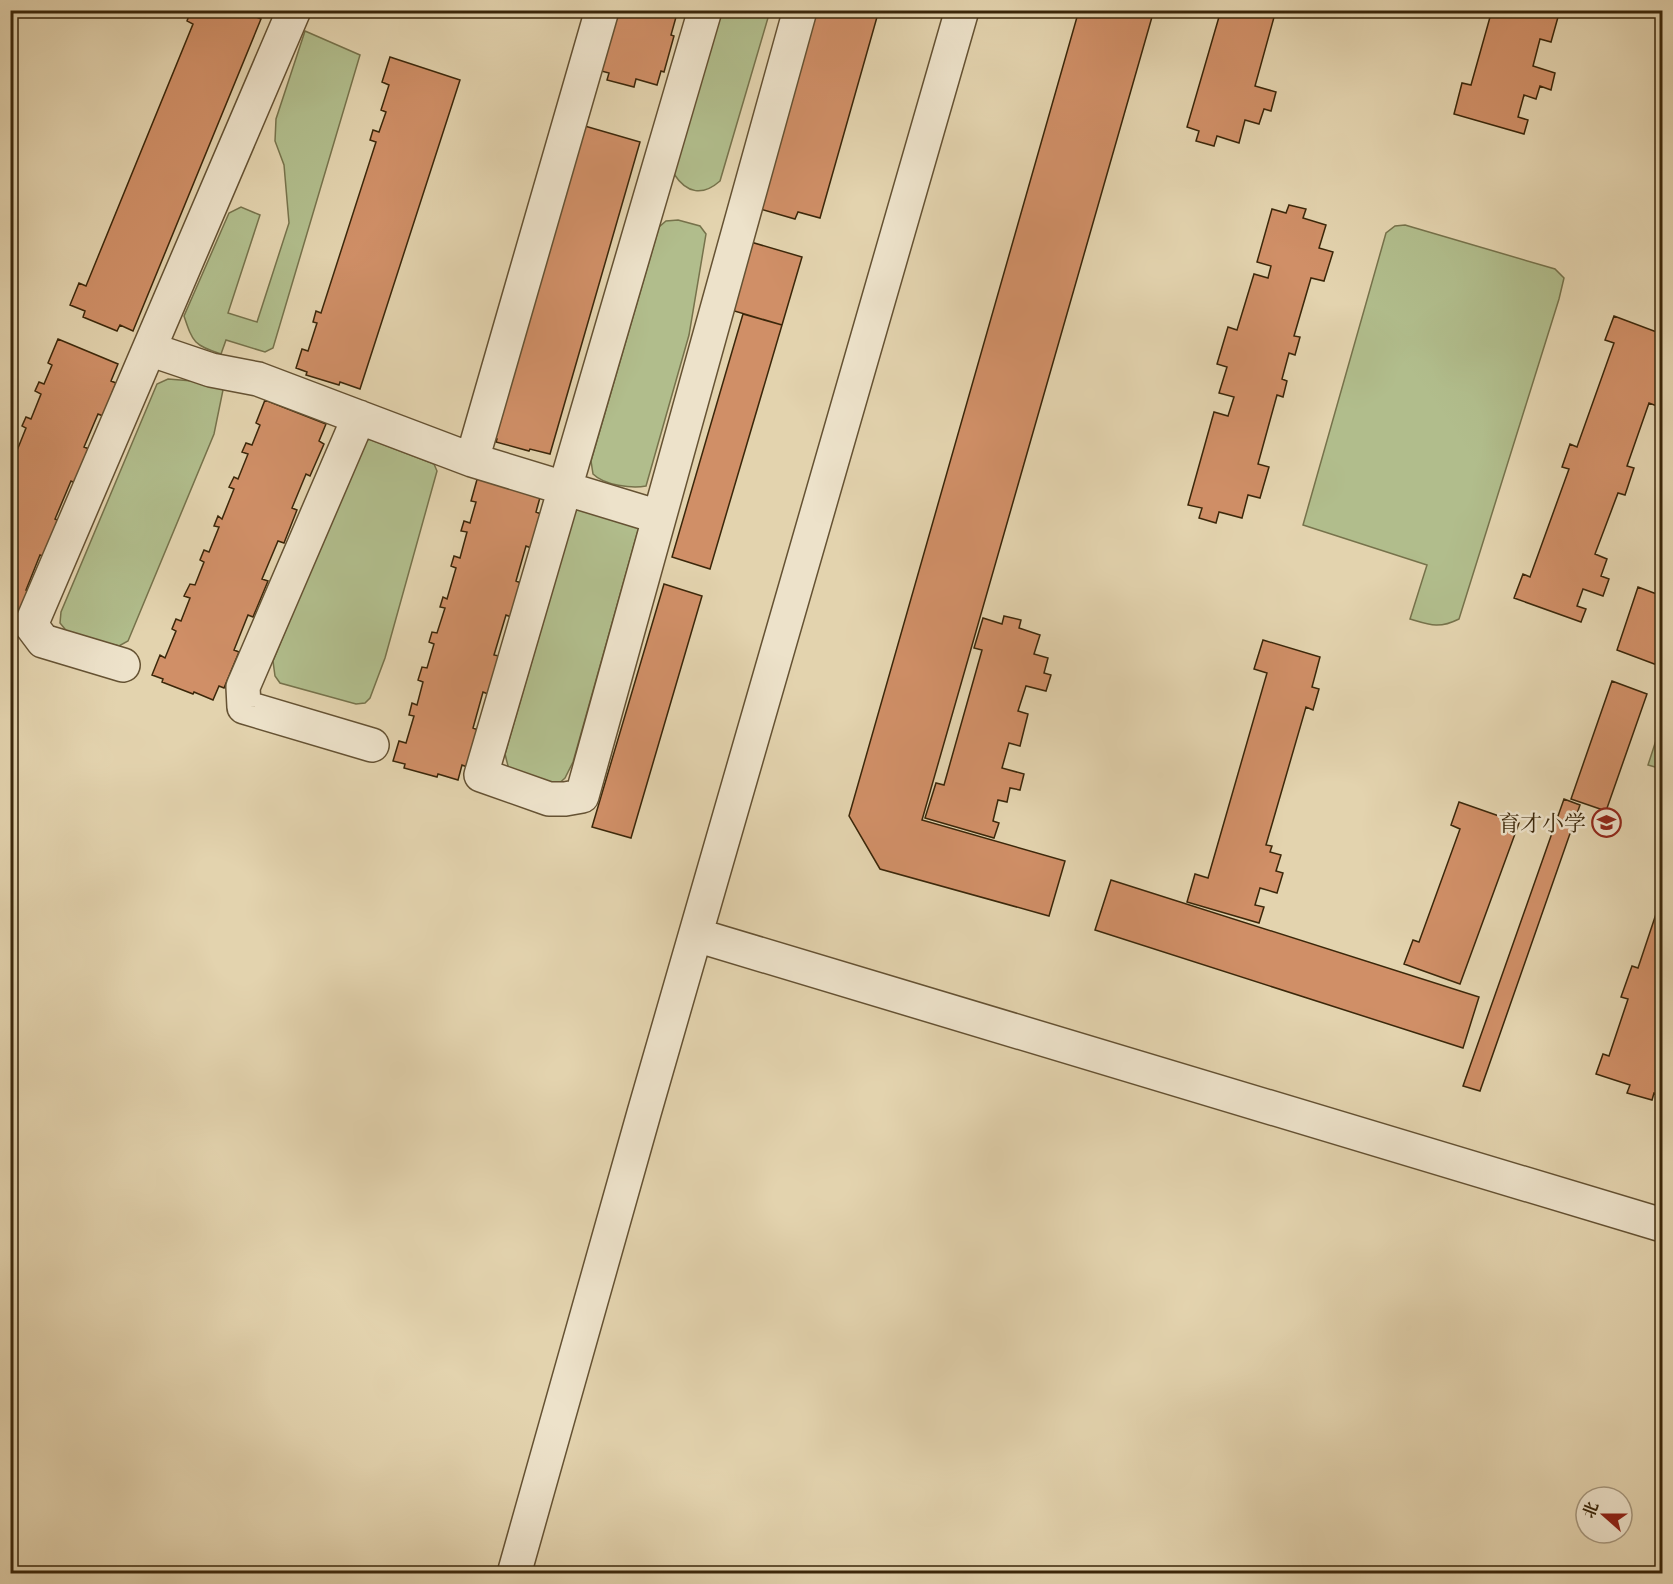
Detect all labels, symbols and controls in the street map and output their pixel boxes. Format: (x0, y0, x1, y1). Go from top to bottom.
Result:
school or university icon: 育才小学 (1591, 807, 1623, 839)
place label: 育才小学 (1498, 809, 1586, 838)
north arrow (1574, 1485, 1634, 1545)
text: 北 (1578, 1499, 1603, 1521)

